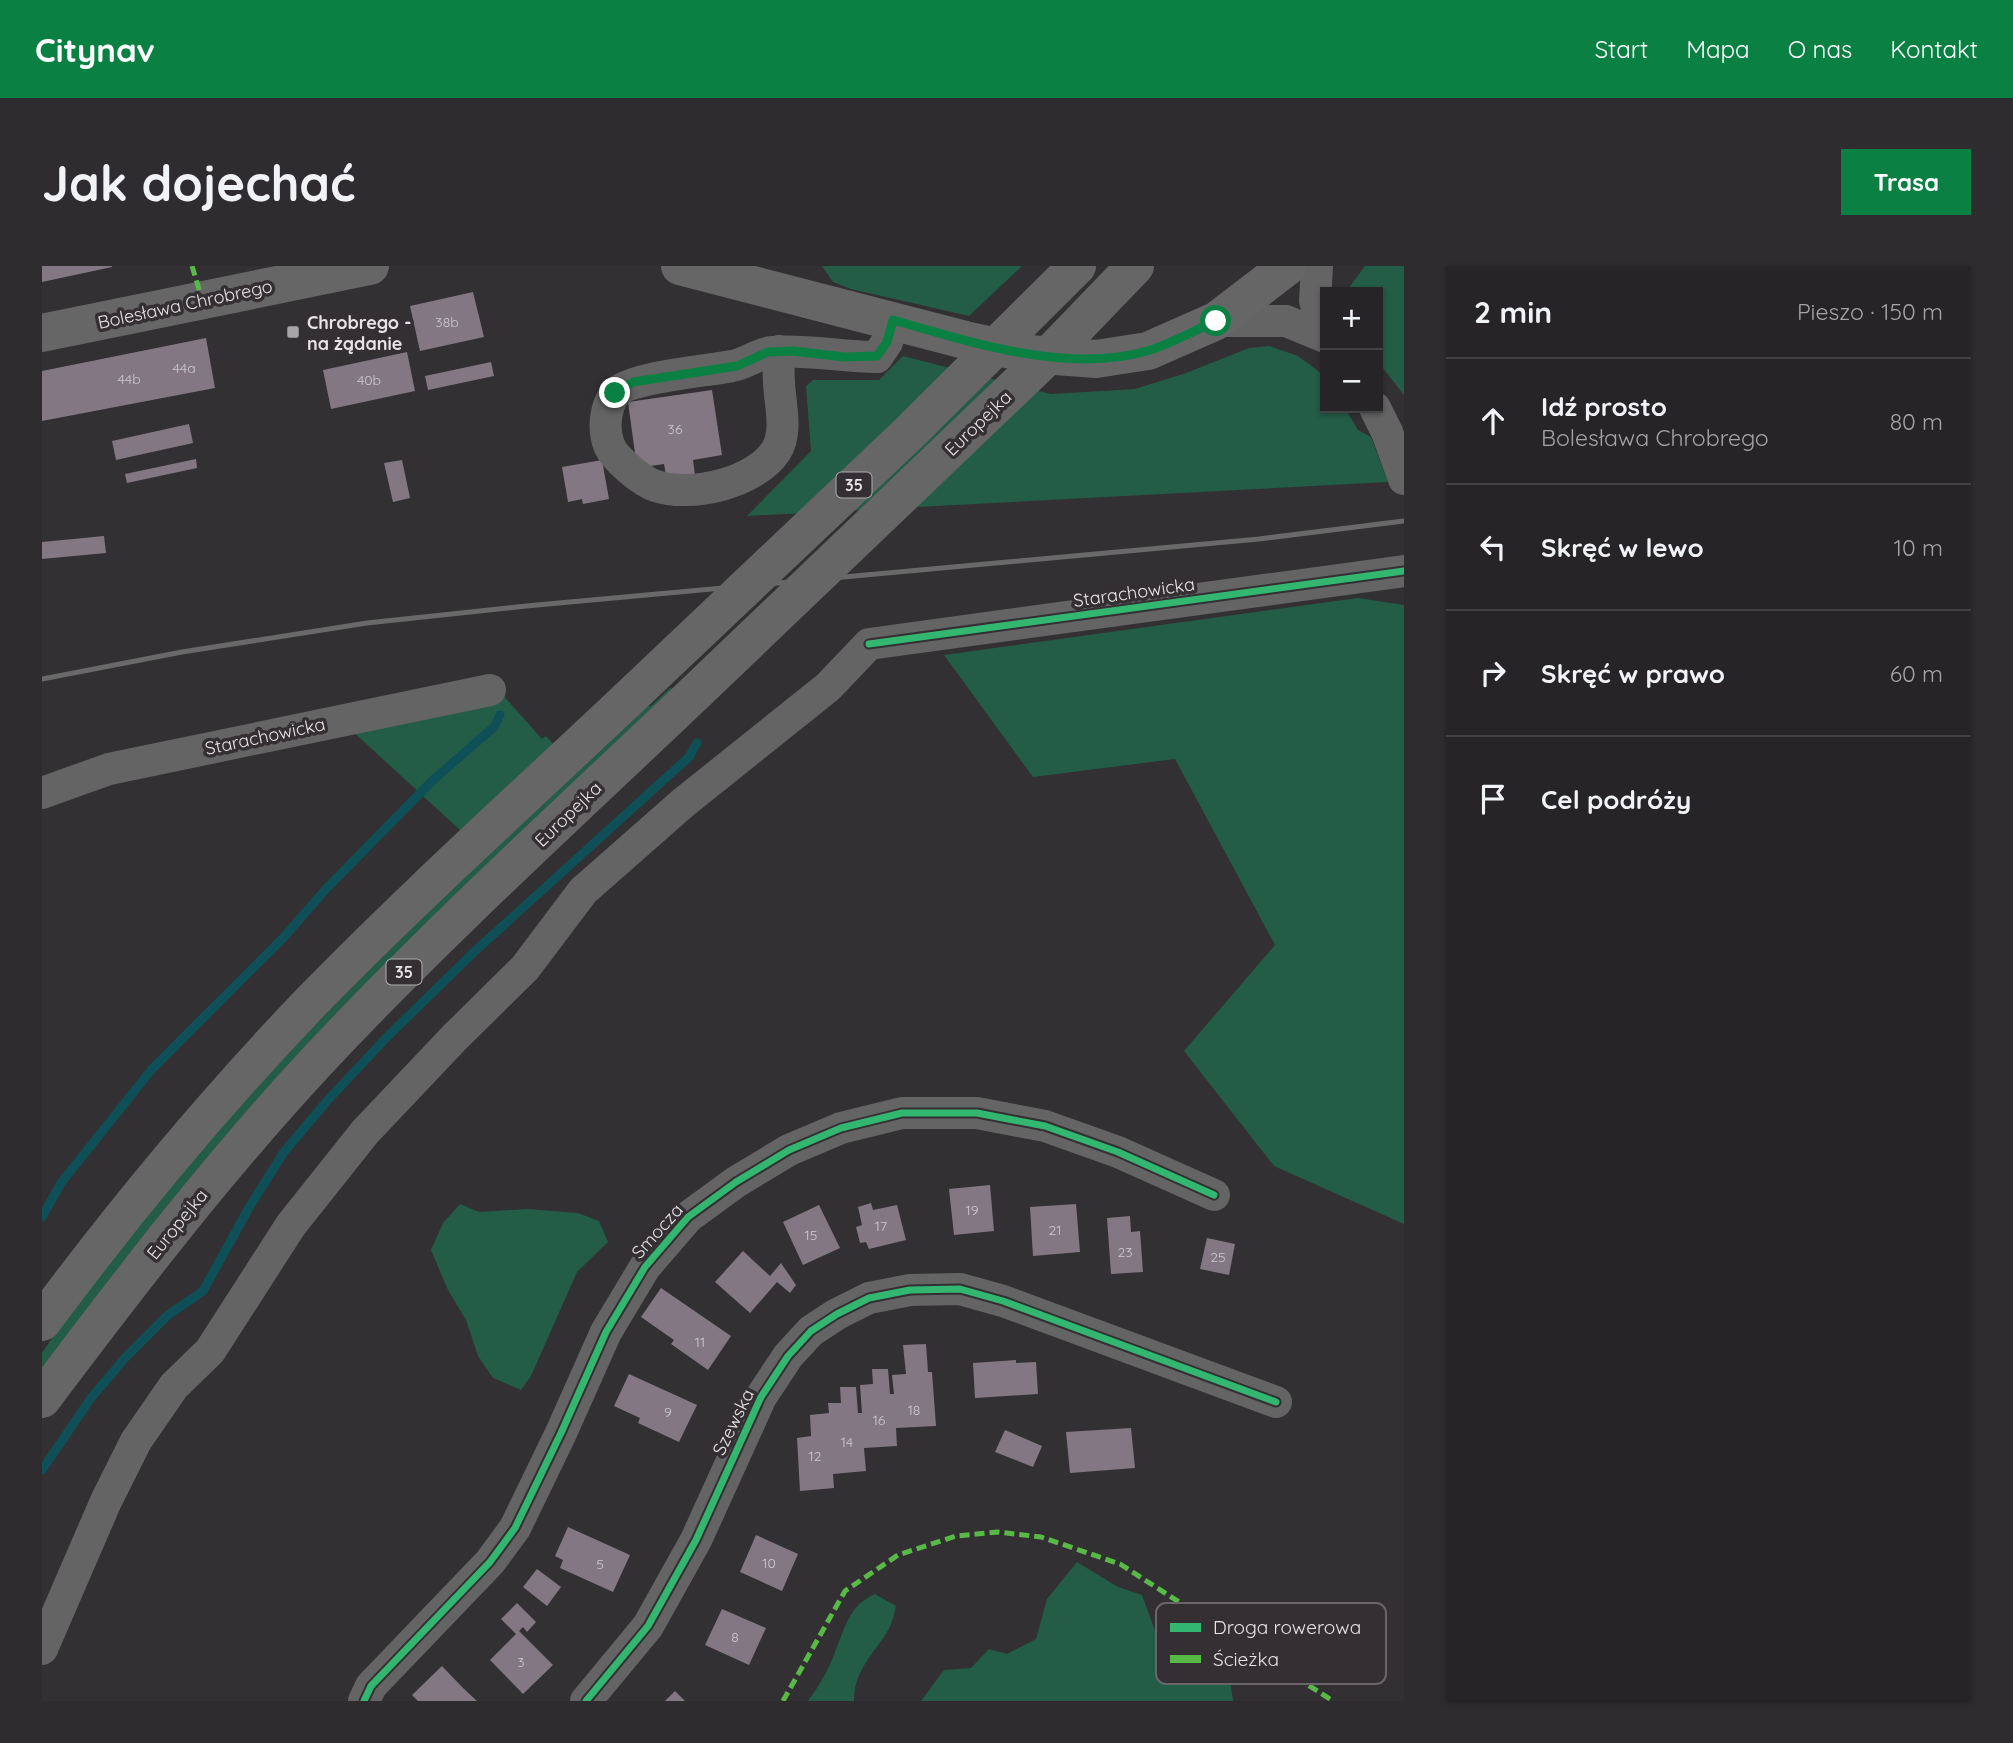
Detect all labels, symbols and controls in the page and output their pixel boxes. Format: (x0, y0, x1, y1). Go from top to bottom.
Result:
text: Citynav (35, 29, 155, 70)
text: Start (1595, 34, 1648, 64)
text: Mapa (1686, 34, 1750, 64)
text: O nas (1788, 34, 1852, 64)
text: Kontakt (1890, 34, 1978, 64)
button: Trasa (1841, 149, 1971, 215)
text: Jak dojechać (42, 152, 356, 213)
street label: Bolesława Chrobrego (95, 274, 275, 334)
map controls (1320, 287, 1383, 413)
button: + (1320, 287, 1383, 350)
text: 2 min (1474, 293, 1552, 331)
text: Pieszo · 150 m (1797, 297, 1943, 326)
route start (1200, 305, 1231, 336)
place label: Chrobrego - na żądanie (307, 311, 411, 355)
house number: 38b (435, 313, 459, 331)
marker: Chrobrego - na żądanie (285, 324, 301, 340)
button: − (1320, 350, 1383, 413)
house number: 44a (172, 359, 196, 377)
house number: 44b (117, 370, 141, 388)
house number: 40b (357, 371, 381, 389)
route end (599, 377, 630, 408)
street label: Europejka (940, 386, 1016, 460)
text: Idź prosto (1541, 390, 1667, 423)
icon: ahead (1474, 402, 1512, 440)
text: 80 m (1890, 407, 1943, 436)
house number: 36 (668, 420, 683, 438)
text: Bolesława Chrobrego (1541, 423, 1769, 452)
road number: 35 (836, 472, 872, 498)
icon: left (1474, 528, 1512, 566)
text: Skręć w lewo (1541, 531, 1704, 564)
text: 10 m (1894, 533, 1943, 562)
street label: Starachowicka (1072, 572, 1196, 612)
icon: right (1474, 654, 1512, 692)
text: Skręć w prawo (1541, 657, 1725, 690)
text: 60 m (1890, 659, 1943, 688)
street label: Starachowicka (203, 712, 327, 760)
street label: Europejka (530, 777, 606, 851)
icon: arrive (1474, 780, 1512, 818)
text: Cel podróży (1541, 783, 1691, 816)
road number: 35 (386, 960, 422, 985)
street label: Europejka (142, 1184, 212, 1264)
street label: Smocza (626, 1199, 688, 1263)
house number: 19 (966, 1201, 979, 1219)
house number: 17 (875, 1217, 887, 1235)
house number: 21 (1049, 1221, 1061, 1239)
house number: 15 (805, 1226, 817, 1244)
house number: 23 (1117, 1243, 1133, 1261)
house number: 25 (1210, 1248, 1226, 1266)
house number: 11 (695, 1333, 705, 1351)
street label: Szewska (707, 1385, 759, 1459)
house number: 18 (908, 1401, 920, 1419)
house number: 9 (664, 1403, 672, 1421)
house number: 16 (873, 1411, 886, 1429)
house number: 14 (841, 1433, 853, 1451)
house number: 12 (809, 1447, 822, 1465)
house number: 10 (762, 1554, 776, 1572)
house number: 5 (596, 1555, 604, 1573)
legend (1156, 1603, 1386, 1684)
text: Droga rowerowa (1213, 1615, 1361, 1639)
house number: 8 (731, 1628, 739, 1646)
text: Ścieżka (1213, 1647, 1279, 1671)
house number: 3 (517, 1653, 525, 1671)

